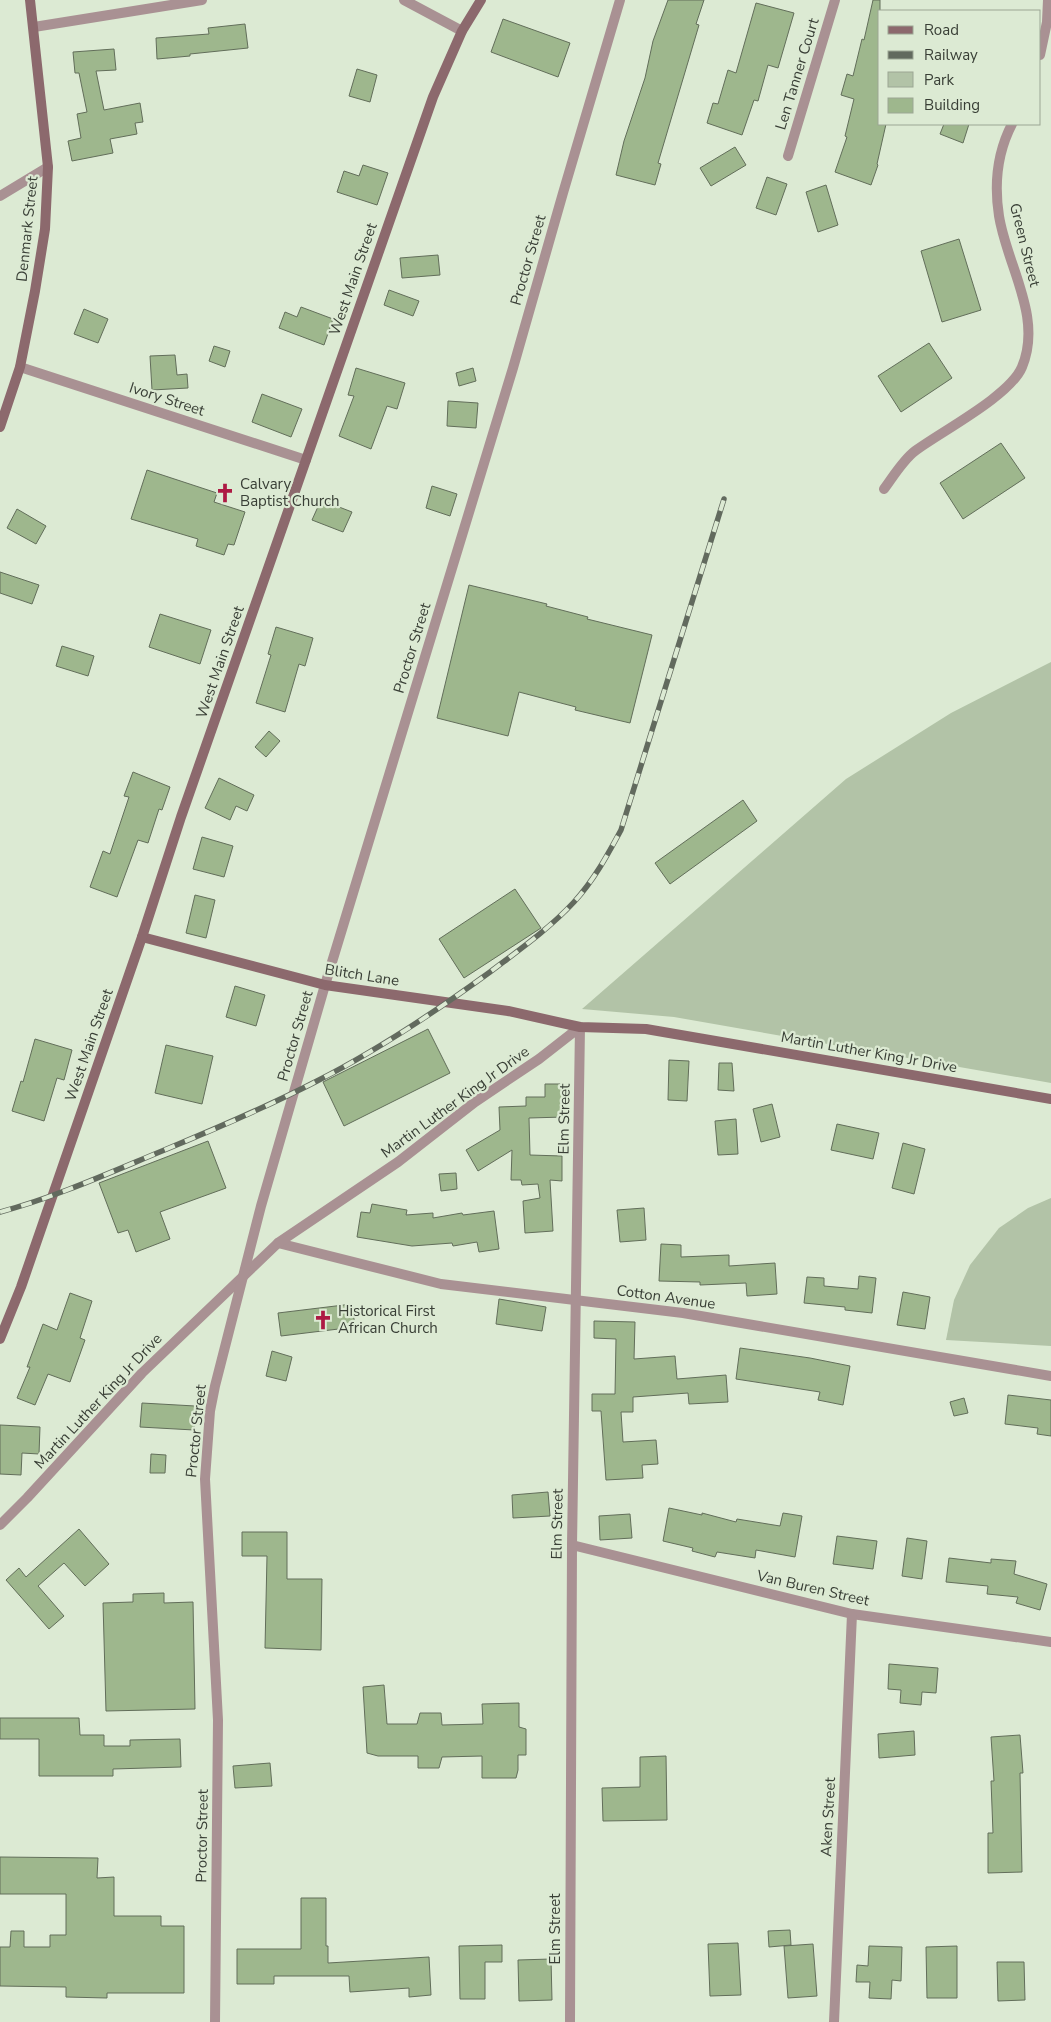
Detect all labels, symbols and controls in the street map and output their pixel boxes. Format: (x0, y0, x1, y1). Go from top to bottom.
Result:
legend (878, 10, 1041, 125)
street label: Len Tanner Court (770, 15, 824, 132)
text: Road (924, 20, 959, 40)
text: Railway (924, 45, 978, 65)
text: Park (924, 70, 954, 90)
text: Building (924, 95, 980, 115)
street label: Denmark Street (12, 174, 43, 283)
street label: Green Street (1005, 201, 1045, 290)
street label: Proctor Street (505, 212, 551, 308)
street label: West Main Street (324, 220, 382, 338)
street label: Ivory Street (127, 377, 208, 421)
place label: Calvary Baptist Church (240, 474, 340, 511)
church icon: Calvary Baptist Church (214, 482, 236, 504)
street label: Proctor Street (389, 600, 435, 696)
street label: West Main Street (191, 603, 249, 721)
street label: Blitch Lane (323, 959, 401, 991)
street label: West Main Street (60, 986, 118, 1104)
street label: Proctor Street (272, 988, 318, 1084)
street label: Martin Luther King Jr Drive (779, 1027, 959, 1077)
street label: Martin Luther King Jr Drive (377, 1041, 533, 1163)
street label: Elm Street (553, 1083, 575, 1155)
street label: Cotton Avenue (615, 1280, 717, 1314)
place label: Historical First African Church (338, 1301, 438, 1338)
church icon: Historical First African Church (312, 1309, 334, 1331)
street label: Martin Luther King Jr Drive (30, 1329, 166, 1473)
street label: Proctor Street (181, 1383, 211, 1479)
street label: Elm Street (546, 1488, 568, 1560)
street label: Van Buren Street (754, 1565, 872, 1611)
street label: Aken Street (816, 1776, 840, 1857)
street label: Proctor Street (191, 1788, 213, 1883)
street label: Elm Street (545, 1893, 565, 1964)

